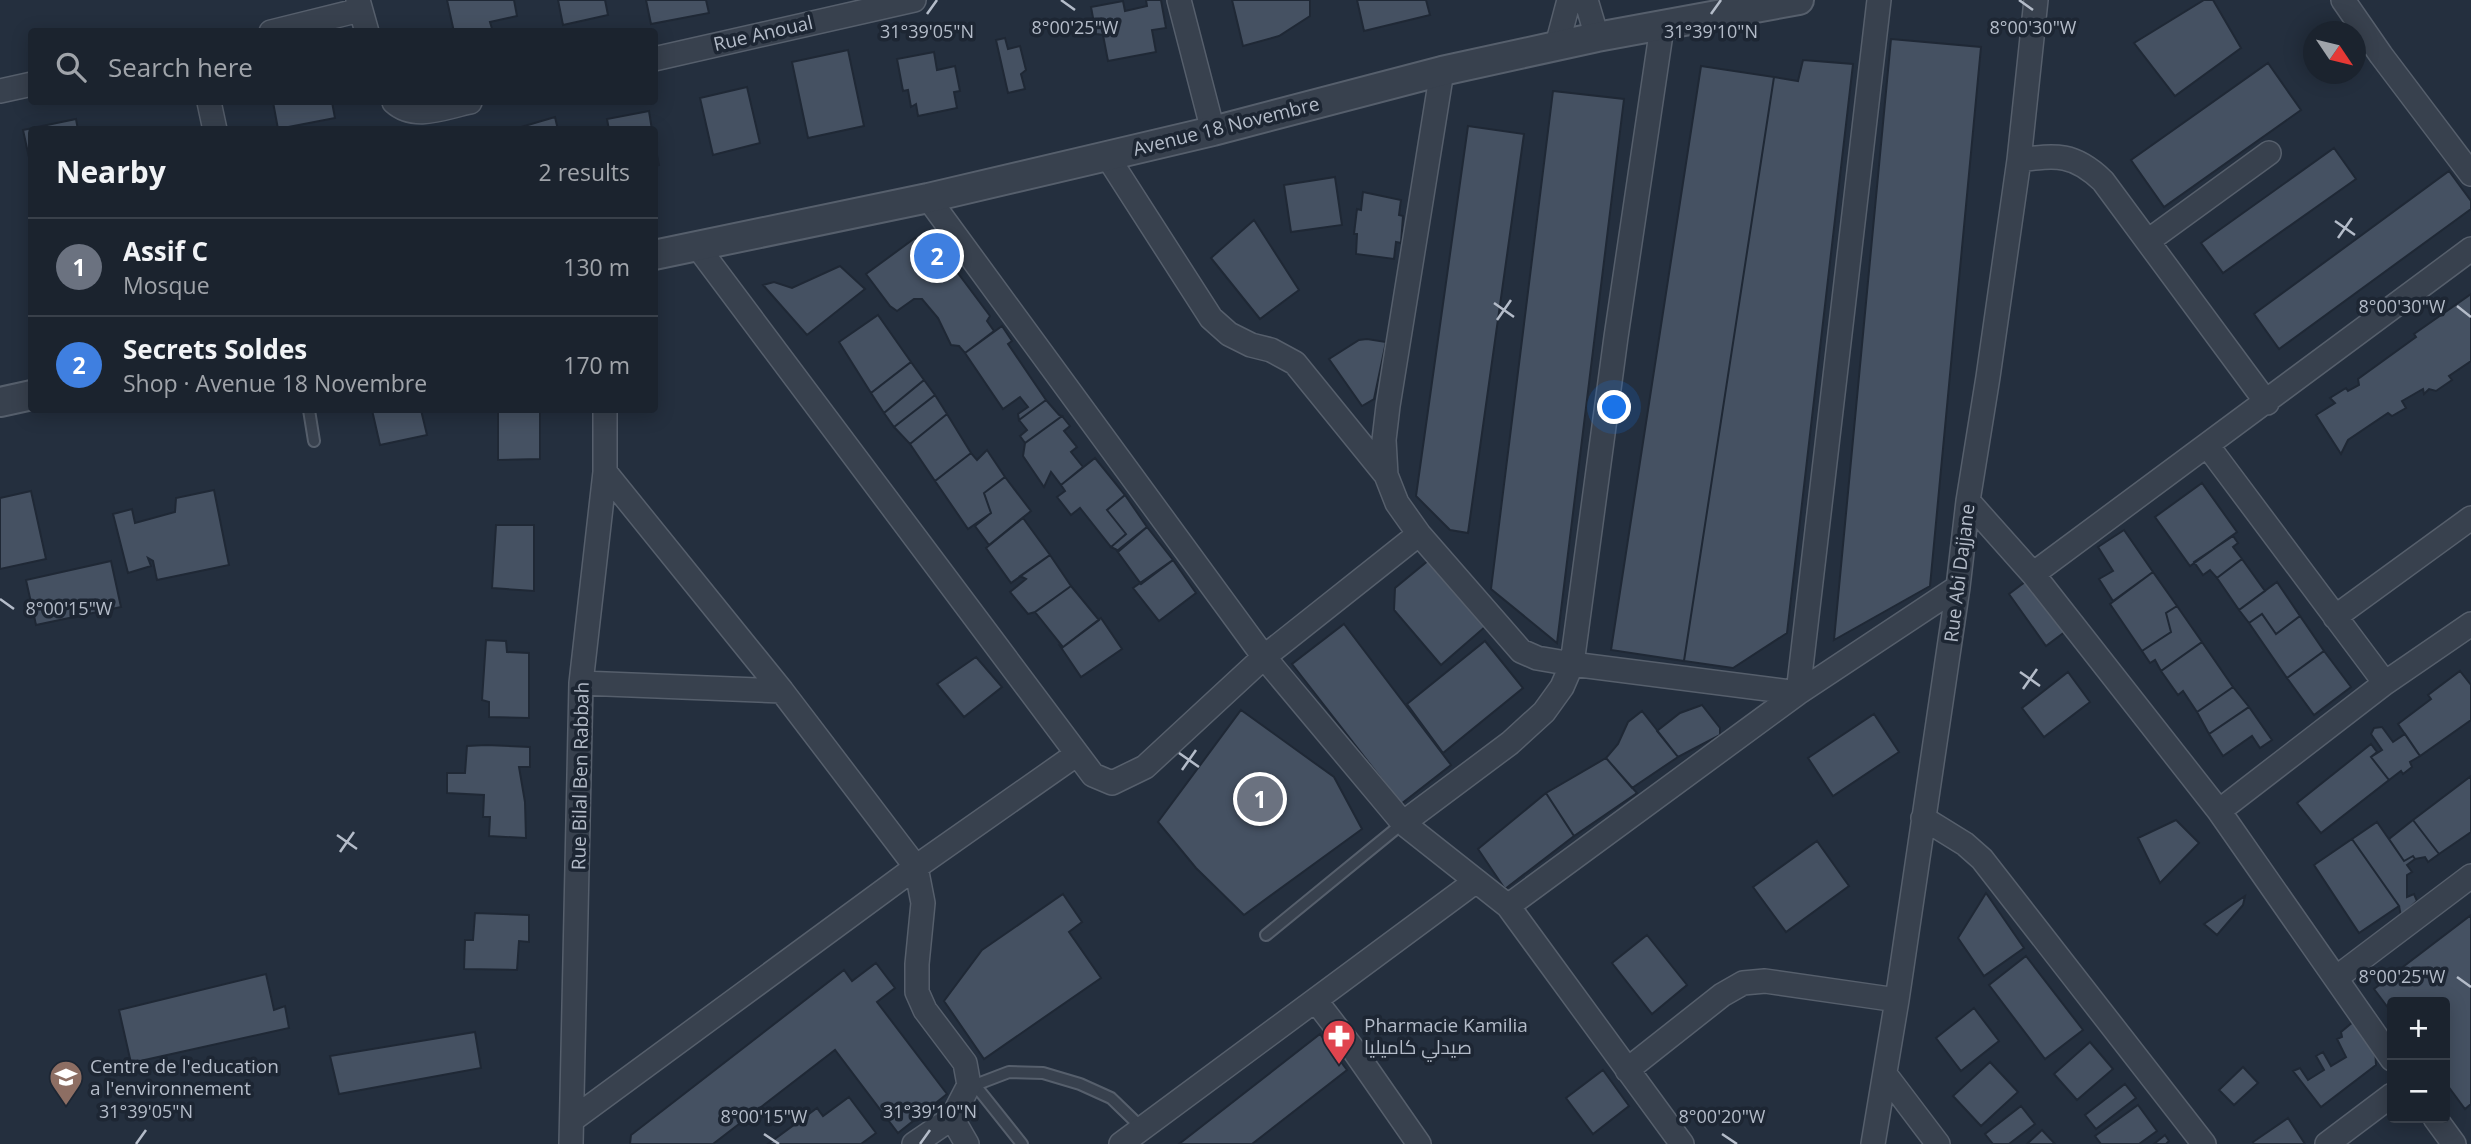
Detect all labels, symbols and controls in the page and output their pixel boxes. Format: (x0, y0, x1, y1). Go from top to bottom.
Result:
street label: Rue Anoual (711, 9, 815, 57)
text: 8°00'25"W (1032, 15, 1119, 39)
text: 8°00'30"W (1990, 15, 2077, 39)
text: 31°39'05"N (880, 19, 974, 43)
text: 31°39'10"N (1664, 19, 1758, 43)
north arrow (2303, 21, 2366, 84)
search box (28, 28, 658, 105)
icon: search (52, 48, 90, 86)
text: Search here (108, 49, 253, 85)
street label: Avenue 18 Novembre (1130, 90, 1322, 162)
text: Nearby (56, 151, 166, 192)
text: 2 results (539, 156, 630, 188)
pin: 2 (914, 230, 960, 282)
text: Assif C (123, 233, 208, 269)
text: 1 (72, 251, 86, 283)
text: 130 m (563, 251, 630, 283)
text: Mosque (123, 269, 210, 301)
text: 8°00'30"W (2359, 294, 2446, 318)
text: Secrets Soldes (123, 331, 307, 367)
text: 2 (72, 349, 86, 381)
text: 170 m (563, 349, 630, 381)
text: Shop · Avenue 18 Novembre (123, 367, 427, 399)
your location (1597, 390, 1631, 424)
street label: Rue Abi Dajjane (1938, 502, 1980, 644)
text: 8°00'15"W (26, 596, 113, 620)
street label: Rue Bilal Ben Rabbah (565, 682, 595, 870)
pin: 1 (1237, 773, 1283, 825)
text: 8°00'25"W (2359, 964, 2446, 988)
map controls (2387, 997, 2450, 1123)
button: + (2387, 997, 2450, 1060)
place label: Pharmacie Kamilia صيدلي كاميليا (1364, 1012, 1528, 1062)
pharmacy icon: Pharmacie Kamilia صيدلي كاميليا (1320, 1017, 1358, 1066)
place label: Centre de l'education a l'environnement (90, 1053, 279, 1101)
school or university icon: Centre de l'education a l'environnement (47, 1058, 85, 1107)
button: − (2387, 1060, 2450, 1123)
text: 31°39'05"N (99, 1099, 193, 1123)
text: 31°39'10"N (883, 1099, 977, 1123)
text: 8°00'15"W (721, 1104, 808, 1128)
text: 8°00'20"W (1679, 1104, 1766, 1128)

